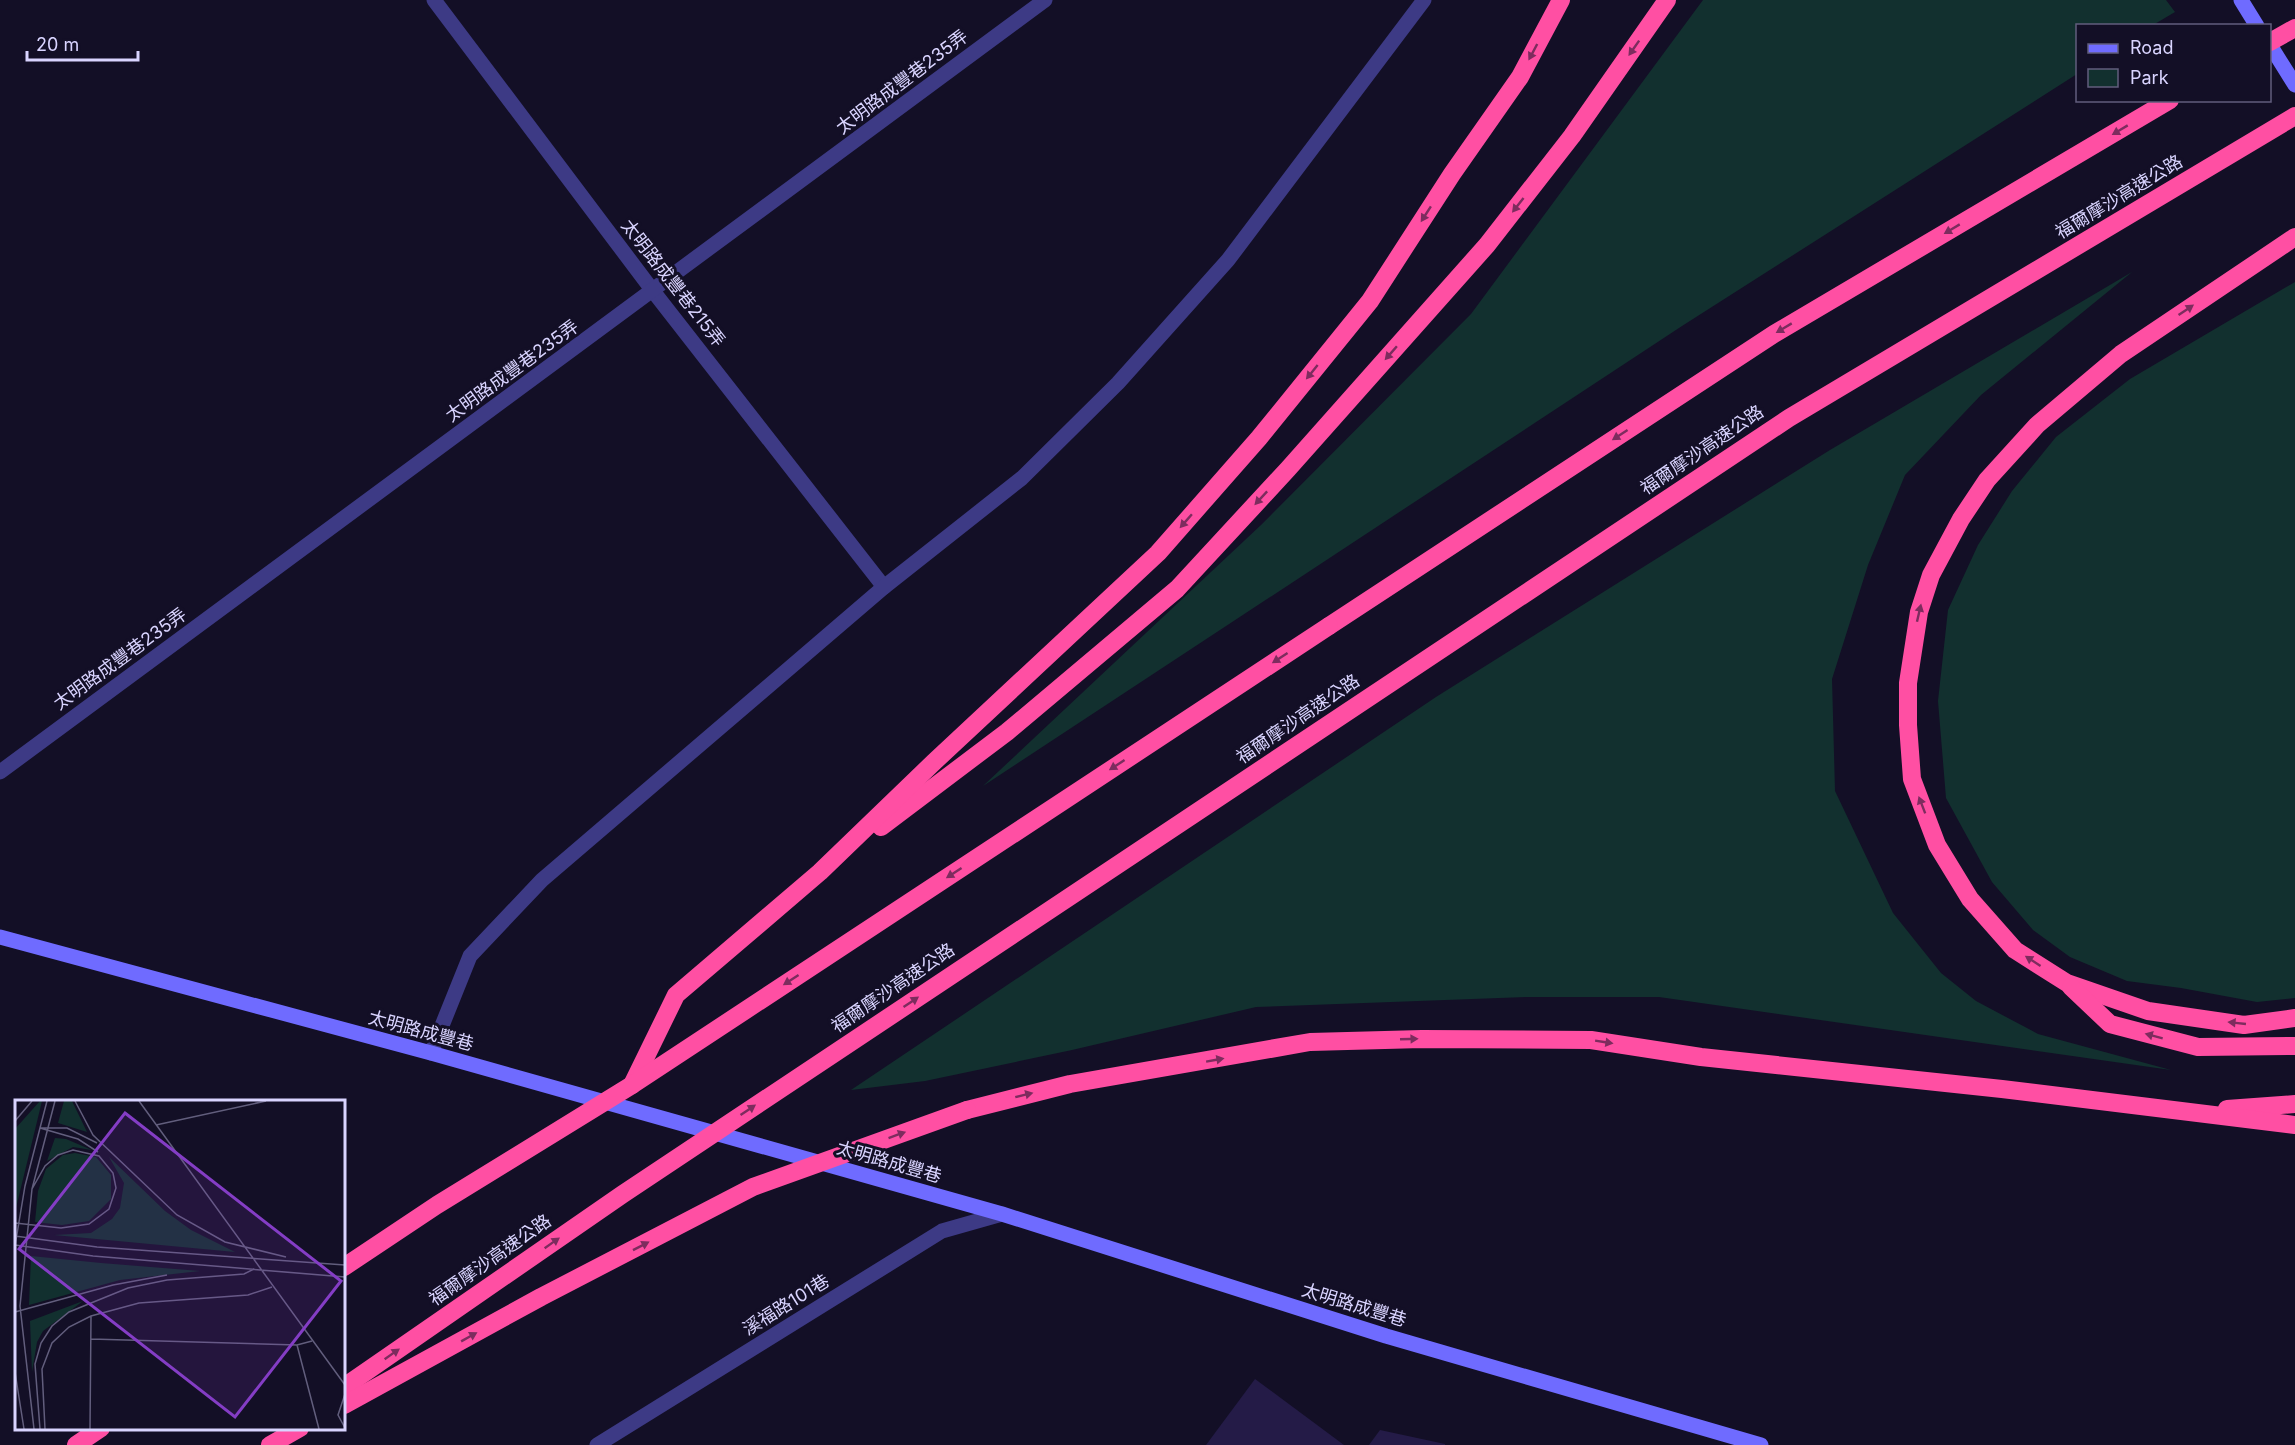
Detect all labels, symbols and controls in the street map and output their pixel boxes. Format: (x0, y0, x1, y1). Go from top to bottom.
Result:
scale bar (27, 24, 138, 62)
legend (2076, 24, 2271, 102)
street label: 太明路成豐巷235弄 (832, 25, 972, 138)
text: 20 m (36, 34, 79, 55)
text: Road (2130, 37, 2173, 58)
one-way arrow (1628, 40, 1640, 56)
one-way arrow (1528, 43, 1538, 60)
text: Park (2130, 67, 2169, 88)
one-way arrow (2112, 125, 2128, 136)
street label: 福爾摩沙高速公路 (2052, 150, 2186, 243)
one-way arrow (1511, 197, 1524, 213)
one-way arrow (1420, 206, 1431, 222)
street label: 太明路成豐巷215弄 (617, 215, 729, 350)
one-way arrow (1944, 224, 1960, 235)
one-way arrow (2178, 304, 2194, 316)
street label: 太明路成豐巷235弄 (441, 315, 582, 426)
one-way arrow (1776, 323, 1792, 334)
one-way arrow (1385, 345, 1398, 360)
one-way arrow (1306, 364, 1319, 380)
street label: 福爾摩沙高速公路 (1636, 401, 1767, 499)
one-way arrow (1612, 429, 1629, 440)
one-way arrow (1254, 491, 1268, 506)
one-way arrow (1180, 513, 1193, 528)
street label: 太明路成豐巷235弄 (49, 603, 190, 714)
one-way arrow (1915, 604, 1924, 623)
one-way arrow (1272, 652, 1288, 664)
street label: 福爾摩沙高速公路 (1232, 670, 1363, 768)
one-way arrow (1109, 760, 1125, 771)
one-way arrow (1917, 796, 1927, 814)
one-way arrow (946, 867, 962, 878)
street label: 福爾摩沙高速公路 (827, 939, 958, 1037)
one-way arrow (2025, 956, 2041, 967)
one-way arrow (783, 974, 799, 985)
one-way arrow (902, 996, 918, 1008)
street label: 太明路成豐巷 (366, 1006, 476, 1055)
one-way arrow (2227, 1018, 2246, 1028)
one-way arrow (2145, 1030, 2163, 1040)
one-way arrow (1399, 1035, 1418, 1044)
one-way arrow (1594, 1037, 1613, 1046)
one-way arrow (1206, 1055, 1225, 1064)
one-way arrow (1015, 1090, 1033, 1100)
inset map (15, 1100, 345, 1430)
one-way arrow (740, 1104, 756, 1116)
one-way arrow (888, 1130, 906, 1140)
street label: 太明路成豐巷 (834, 1137, 944, 1186)
street label: 福爾摩沙高速公路 (425, 1210, 555, 1309)
one-way arrow (544, 1238, 560, 1249)
one-way arrow (632, 1241, 650, 1251)
street label: 溪福路101巷 (739, 1270, 833, 1339)
street label: 太明路成豐巷 (1299, 1279, 1409, 1330)
one-way arrow (460, 1332, 477, 1342)
one-way arrow (383, 1348, 399, 1360)

